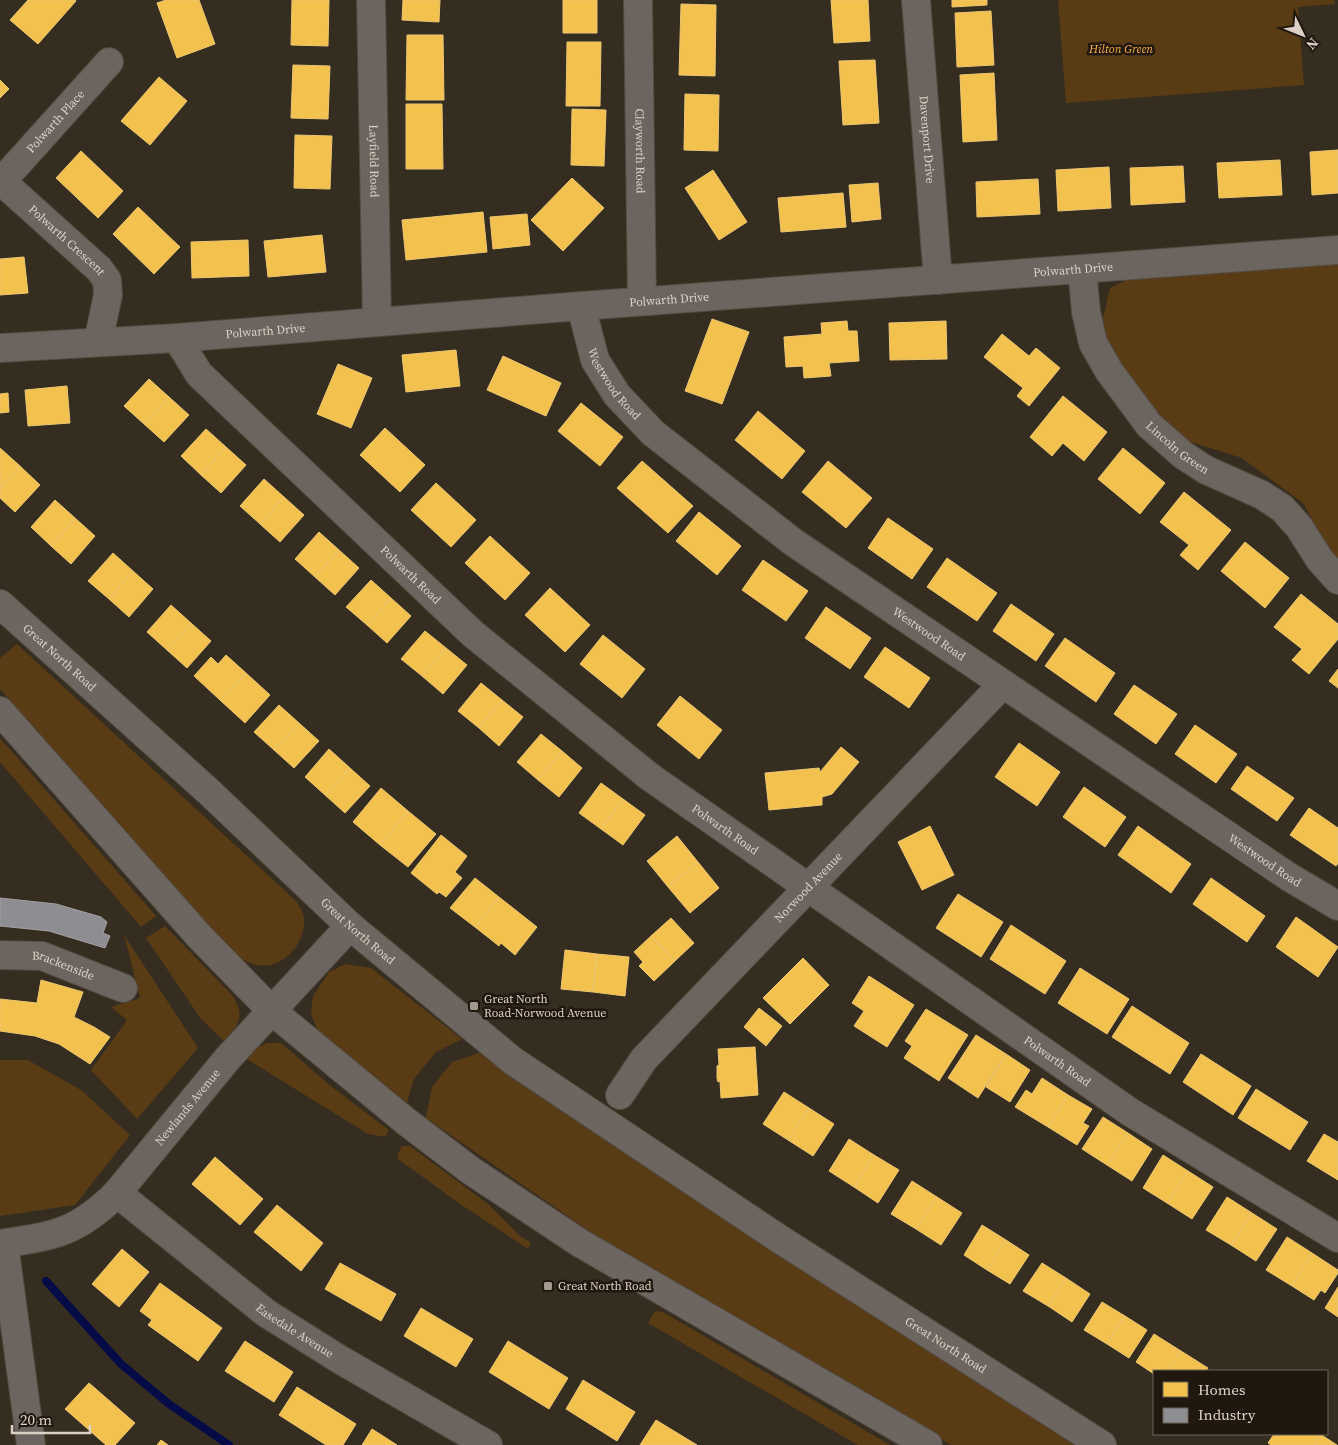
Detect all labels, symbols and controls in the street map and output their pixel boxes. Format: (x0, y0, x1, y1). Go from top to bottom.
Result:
north arrow (1278, 10, 1328, 60)
text: N (1302, 33, 1323, 54)
park label: Hilton Green (1088, 41, 1153, 57)
street label: Polwarth Place (23, 87, 88, 156)
street label: Davenport Drive (916, 95, 938, 184)
street label: Clayworth Road (631, 108, 649, 194)
street label: Layfield Road (365, 124, 383, 198)
street label: Polwarth Crescent (25, 201, 109, 279)
street label: Polwarth Drive (1033, 259, 1114, 281)
street label: Polwarth Drive (629, 289, 710, 310)
street label: Polwarth Drive (225, 320, 306, 342)
street label: Westwood Road (584, 346, 645, 423)
street label: Lincoln Green (1142, 418, 1212, 478)
street label: Polwarth Road (377, 542, 445, 608)
street label: Westwood Road (889, 603, 969, 664)
street label: Great North Road (19, 620, 100, 695)
street label: Polwarth Road (688, 800, 762, 858)
street label: Westwood Road (1225, 830, 1304, 891)
street label: Norwood Avenue (771, 849, 846, 926)
street label: Great North Road (317, 894, 399, 968)
street label: Brackenside (32, 948, 97, 984)
place label: Great North Road-Norwood Avenue (484, 991, 606, 1021)
marker: Great North Road-Norwood Avenue (468, 1000, 480, 1012)
street label: Polwarth Road (1021, 1032, 1094, 1090)
street label: Newlands Avenue (151, 1066, 224, 1149)
place label: Great North Road (558, 1278, 652, 1294)
marker: Great North Road (542, 1280, 554, 1292)
street label: Easedale Avenue (252, 1300, 337, 1362)
street label: Great North Road (902, 1313, 990, 1377)
legend (1153, 1370, 1328, 1435)
text: Homes (1198, 1379, 1245, 1400)
scale bar (12, 1402, 90, 1434)
text: Industry (1198, 1404, 1256, 1425)
text: 20 m (20, 1409, 52, 1430)

